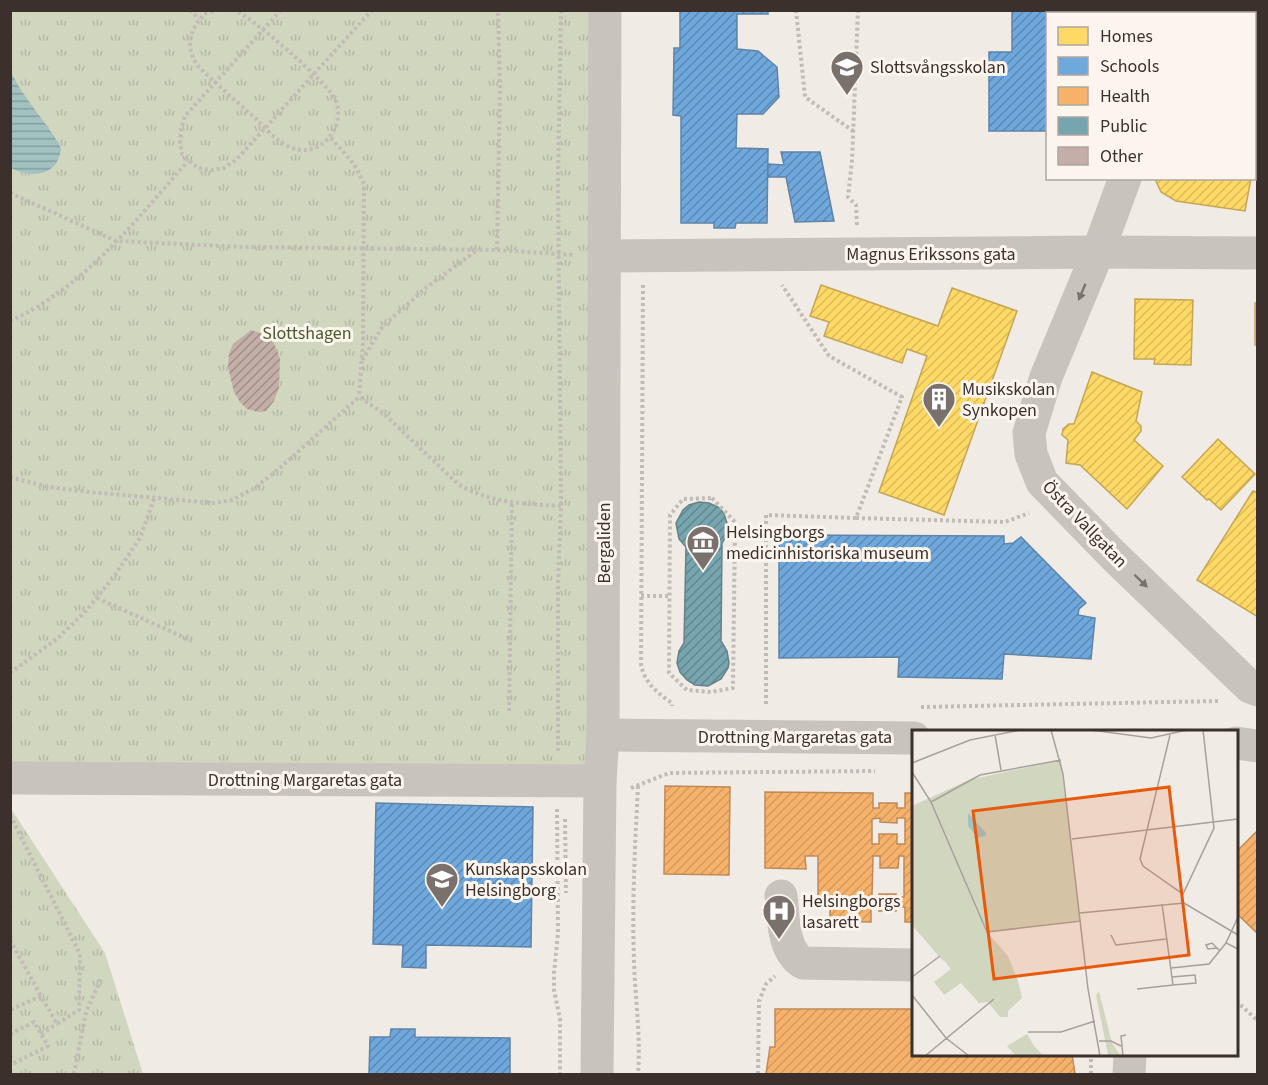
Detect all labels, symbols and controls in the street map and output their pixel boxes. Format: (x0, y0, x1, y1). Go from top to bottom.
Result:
legend (1046, 12, 1256, 180)
text: Homes (1100, 24, 1153, 49)
school or university icon: Slottsvångsskolan (829, 49, 865, 96)
text: Schools (1100, 54, 1159, 79)
place label: Slottsvångsskolan (870, 55, 1006, 80)
text: Health (1100, 84, 1150, 109)
text: Public (1100, 114, 1147, 139)
text: Other (1100, 144, 1144, 169)
street label: Magnus Erikssons gata (846, 242, 1016, 267)
one-way arrow (1076, 283, 1086, 301)
park label: Slottshagen (262, 321, 352, 346)
place label: Musikskolan Synkopen (962, 377, 1055, 423)
building icon: Musikskolan Synkopen (921, 381, 957, 428)
street label: Östra Vallgatan (1036, 475, 1133, 574)
street label: Bergaliden (592, 502, 617, 584)
place label: Helsingborgs medicinhistoriska museum (726, 520, 929, 566)
museum icon: Helsingborgs medicinhistoriska museum (685, 524, 721, 571)
one-way arrow (1133, 574, 1147, 588)
street label: Drottning Margaretas gata (698, 725, 892, 750)
inset map (912, 730, 1238, 1055)
street label: Drottning Margaretas gata (208, 768, 402, 793)
place label: Kunskapsskolan Helsingborg (465, 857, 587, 903)
school or university icon: Kunskapsskolan Helsingborg (424, 861, 460, 908)
place label: Helsingborgs lasarett (802, 889, 901, 935)
hospital icon: Helsingborgs lasarett (761, 893, 797, 940)

